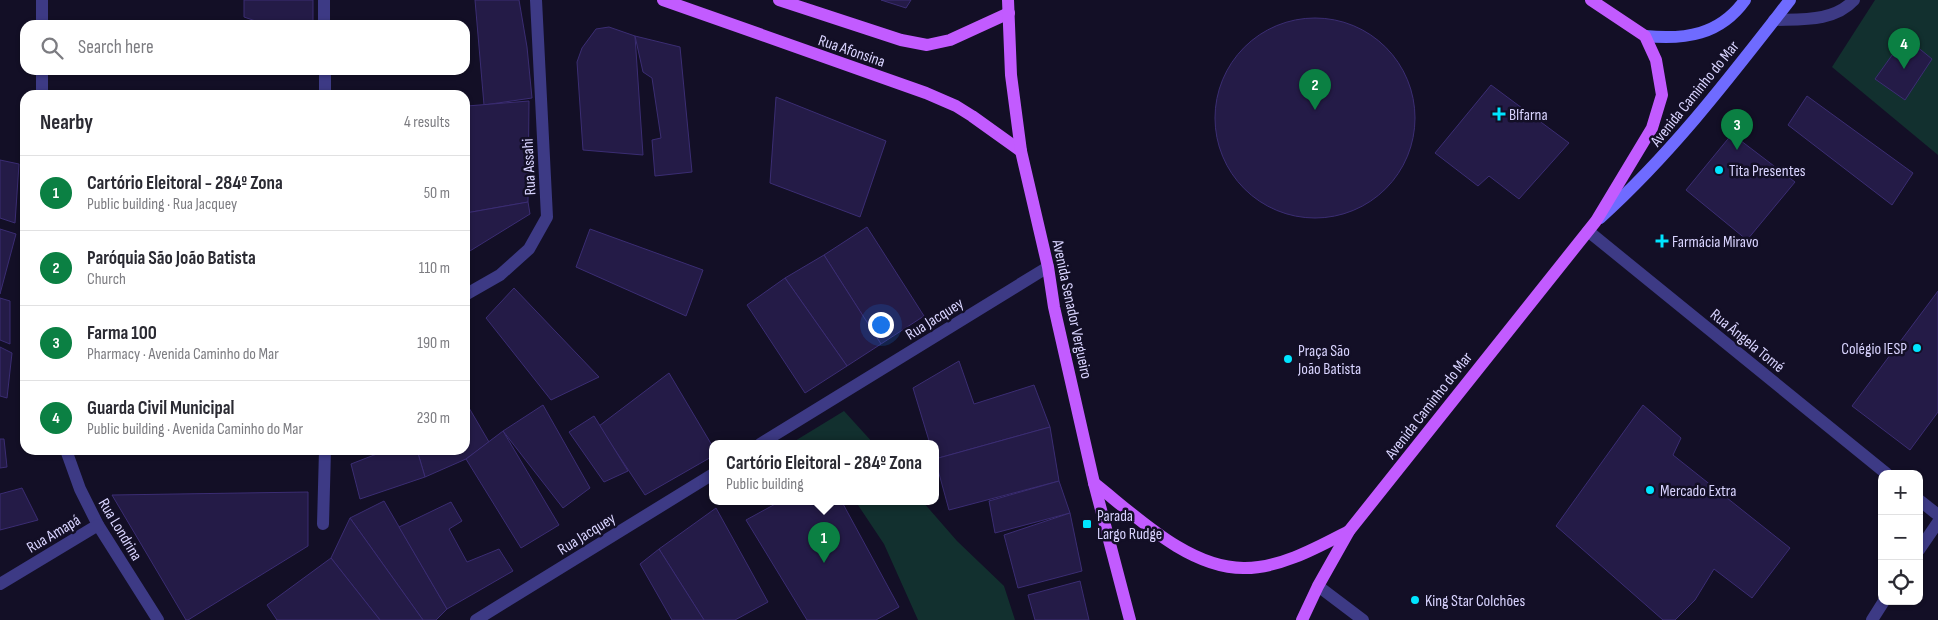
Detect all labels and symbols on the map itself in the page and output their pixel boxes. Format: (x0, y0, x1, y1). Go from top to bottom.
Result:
pin: 4 (1888, 28, 1920, 69)
street label: Rua Afonsina (816, 31, 887, 72)
street label: Avenida Caminho do Mar (1646, 37, 1744, 151)
pin: 2 (1299, 69, 1331, 110)
place label: BIfarna (1509, 106, 1548, 125)
marker: BIfarna (1493, 108, 1505, 120)
pin: 3 (1721, 109, 1753, 150)
street label: Rua Assahi (519, 138, 540, 196)
place label: Tita Presentes (1729, 162, 1806, 181)
marker: Tita Presentes (1713, 164, 1725, 176)
place label: Farmácia Miravo (1672, 233, 1759, 252)
marker: Farmácia Miravo (1656, 235, 1668, 247)
street label: Avenida Senador Vergueiro (1047, 237, 1096, 381)
street label: Rua Jacquey (902, 294, 967, 344)
street label: Rua Ângela Tomé (1706, 305, 1788, 377)
your location (868, 312, 894, 338)
place label: Colégio IESP (1841, 340, 1907, 359)
place label: Praça São João Batista (1297, 342, 1361, 379)
marker: Colégio IESP (1911, 342, 1923, 354)
street label: Avenida Caminho do Mar (1381, 348, 1477, 464)
marker: Praça São João Batista (1282, 353, 1294, 365)
place label: Mercado Extra (1660, 482, 1736, 501)
marker: Mercado Extra (1644, 484, 1656, 496)
street label: Rua Londrina (94, 495, 146, 564)
place label: Parada Largo Rudge (1097, 507, 1162, 544)
street label: Rua Jacquey (554, 509, 619, 559)
street label: Rua Amapá (24, 511, 84, 558)
marker: Parada Largo Rudge (1081, 518, 1093, 530)
pin: 1 (808, 522, 840, 563)
place label: King Star Colchões (1425, 592, 1526, 611)
marker: King Star Colchões (1409, 594, 1421, 606)

